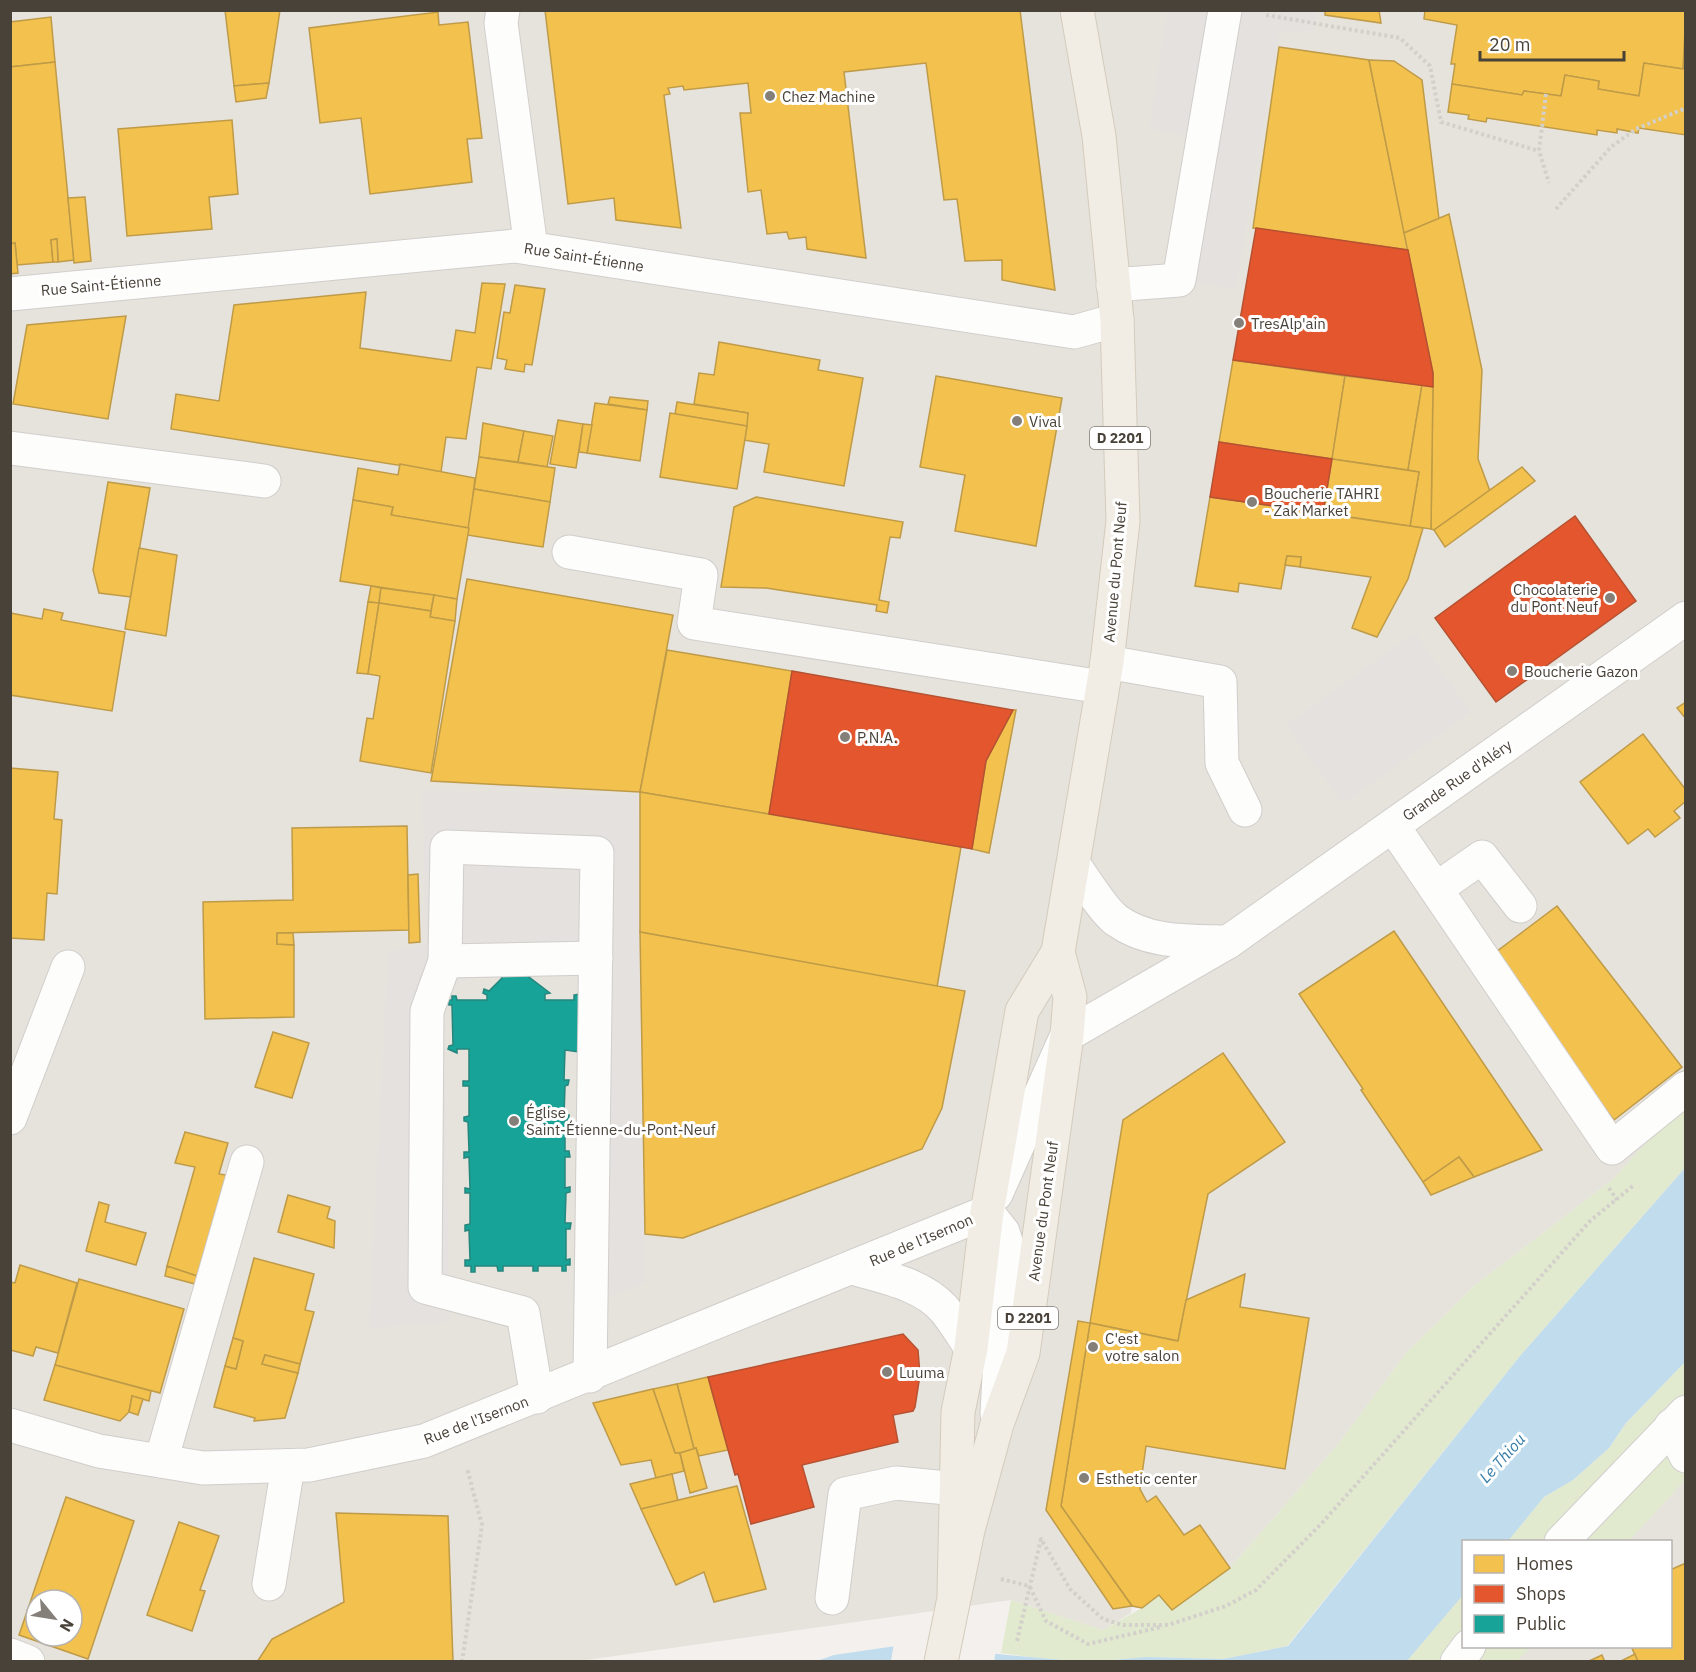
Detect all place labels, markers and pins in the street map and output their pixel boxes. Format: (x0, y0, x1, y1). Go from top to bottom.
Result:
place label: Chez Machine (782, 87, 875, 106)
marker: Chez Machine (763, 89, 777, 103)
place label: TresAlp'ain (1251, 314, 1326, 333)
marker: TresAlp'ain (1232, 316, 1246, 330)
place label: Vival (1029, 412, 1061, 431)
marker: Vival (1010, 414, 1024, 428)
place label: Boucherie TAHRI - Zak Market (1264, 484, 1379, 520)
marker: Boucherie TAHRI - Zak Market (1245, 495, 1259, 509)
place label: Chocolaterie du Pont Neuf (1511, 580, 1598, 616)
marker: Chocolaterie du Pont Neuf (1603, 591, 1617, 605)
place label: Boucherie Gazon (1524, 662, 1638, 681)
marker: Boucherie Gazon (1505, 664, 1519, 678)
place label: P.N.A. (857, 728, 898, 747)
marker: P.N.A. (838, 730, 852, 744)
place label: Église Saint-Étienne-du-Pont-Neuf (526, 1103, 716, 1139)
marker: Église Saint-Étienne-du-Pont-Neuf (507, 1114, 521, 1128)
place label: C'est votre salon (1105, 1329, 1179, 1365)
marker: C'est votre salon (1086, 1340, 1100, 1354)
place label: Luuma (899, 1363, 945, 1382)
marker: Luuma (880, 1365, 894, 1379)
place label: Esthetic center (1096, 1469, 1198, 1488)
marker: Esthetic center (1077, 1471, 1091, 1485)

